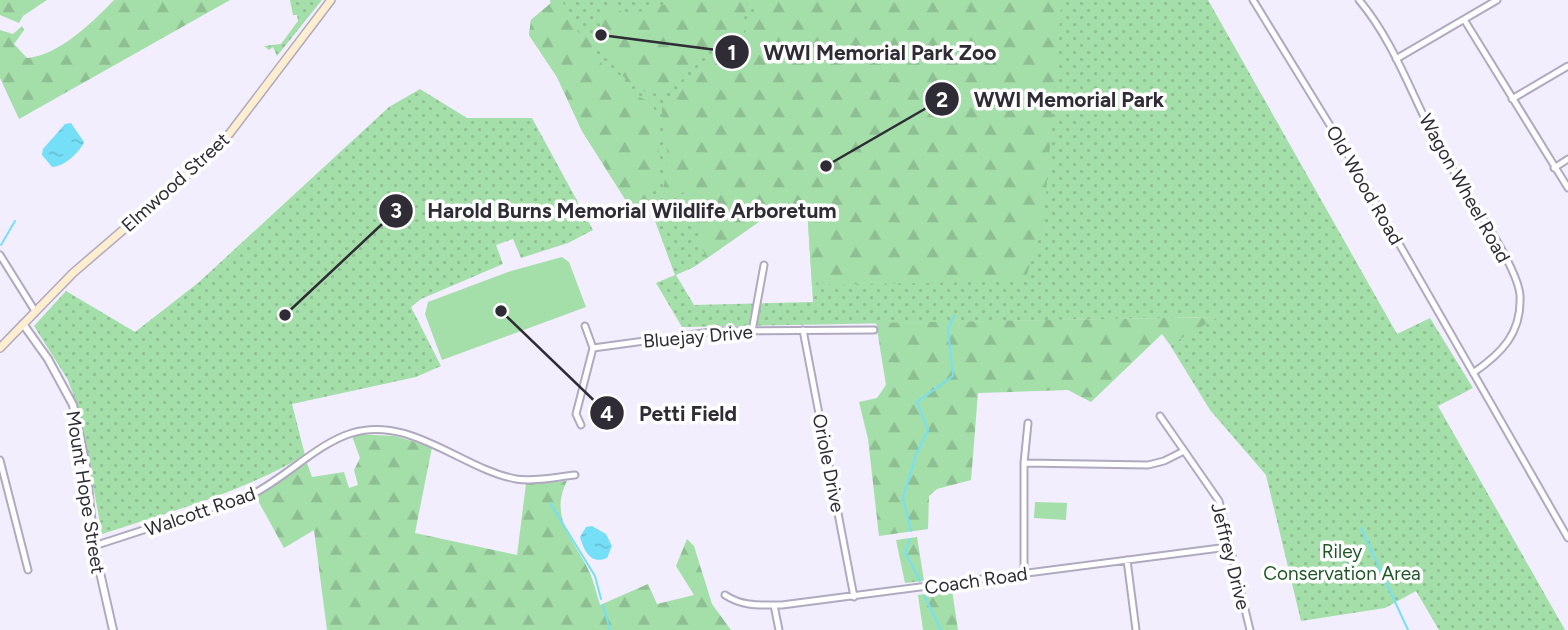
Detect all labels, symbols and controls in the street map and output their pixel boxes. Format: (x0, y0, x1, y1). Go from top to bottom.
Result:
callout: WWI Memorial Park Zoo (714, 31, 1010, 73)
text: 1 (728, 40, 736, 65)
text: WWI Memorial Park Zoo (764, 40, 996, 65)
callout: WWI Memorial Park (924, 78, 1178, 120)
text: 2 (936, 87, 948, 112)
text: WWI Memorial Park (974, 87, 1165, 112)
street label: Wagon Wheel Road (1414, 110, 1515, 267)
street label: Old Wood Road (1321, 122, 1408, 249)
street label: Elmwood Street (117, 128, 234, 237)
callout: Harold Burns Memorial Wildlife Arboretum (378, 190, 850, 232)
text: 3 (390, 198, 402, 223)
text: Harold Burns Memorial Wildlife Arboretum (427, 198, 837, 223)
street label: Bluejay Drive (642, 320, 754, 353)
callout: Petti Field (590, 392, 751, 434)
text: 4 (600, 401, 614, 426)
text: Petti Field (639, 401, 737, 426)
street label: Mount Hope Street (61, 409, 110, 575)
street label: Oriole Drive (808, 412, 849, 514)
street label: Walcott Road (142, 482, 258, 541)
street label: Jeffrey Drive (1206, 500, 1255, 612)
park label: Riley Conservation Area (1263, 540, 1421, 585)
street label: Coach Road (923, 562, 1029, 599)

